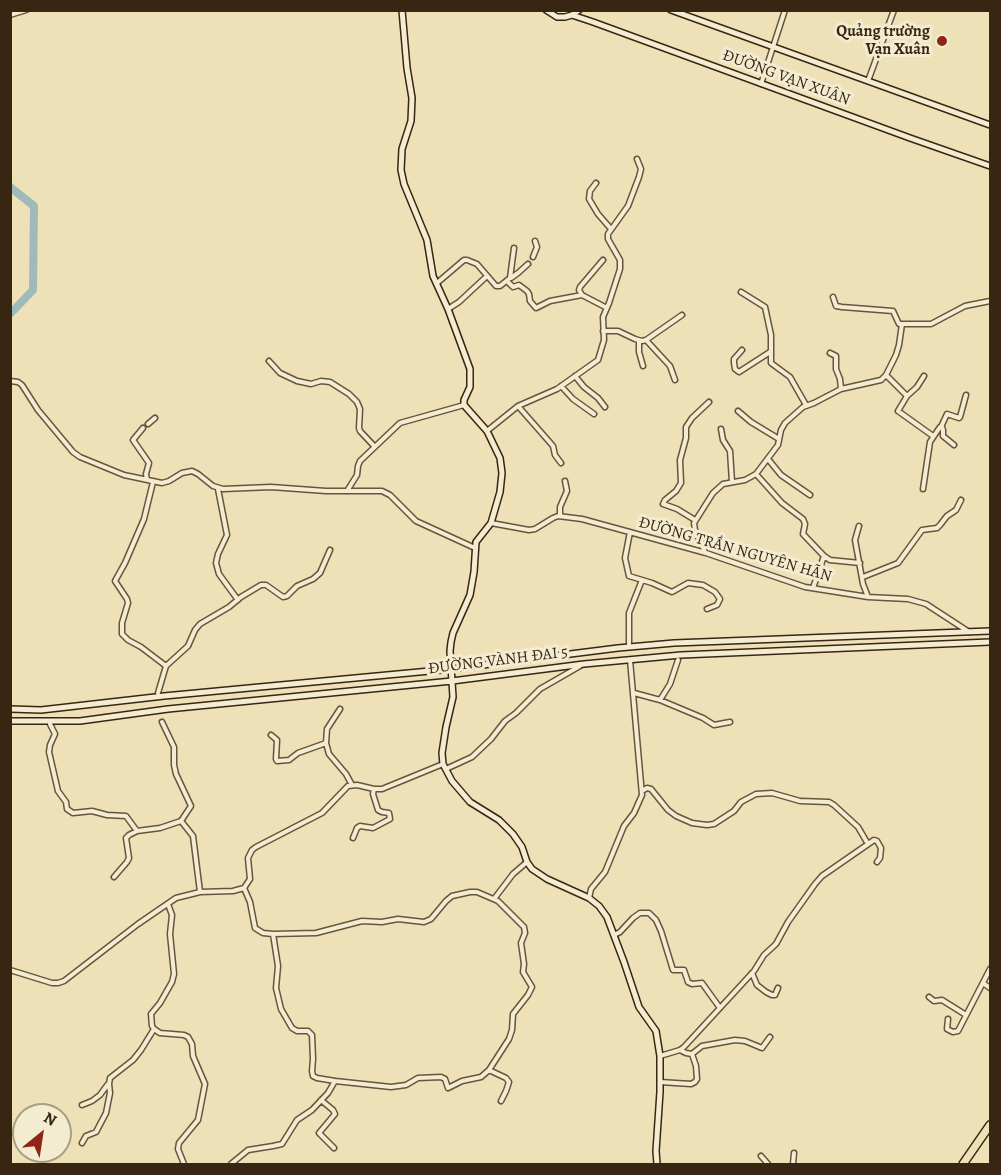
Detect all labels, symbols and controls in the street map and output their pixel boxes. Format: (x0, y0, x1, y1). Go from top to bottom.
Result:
place label: Quảng trường Vạn Xuân (836, 22, 930, 60)
marker: Quảng trường Vạn Xuân (935, 34, 949, 48)
street label: ĐƯỜNG VẠN XUÂN (720, 46, 852, 110)
street label: ĐƯỜNG TRẦN NGUYÊN HÃN (636, 513, 834, 587)
street label: ĐƯỜNG VÀNH ĐAI 5 (427, 643, 569, 679)
north arrow (12, 1103, 72, 1163)
text: N (39, 1107, 61, 1132)

